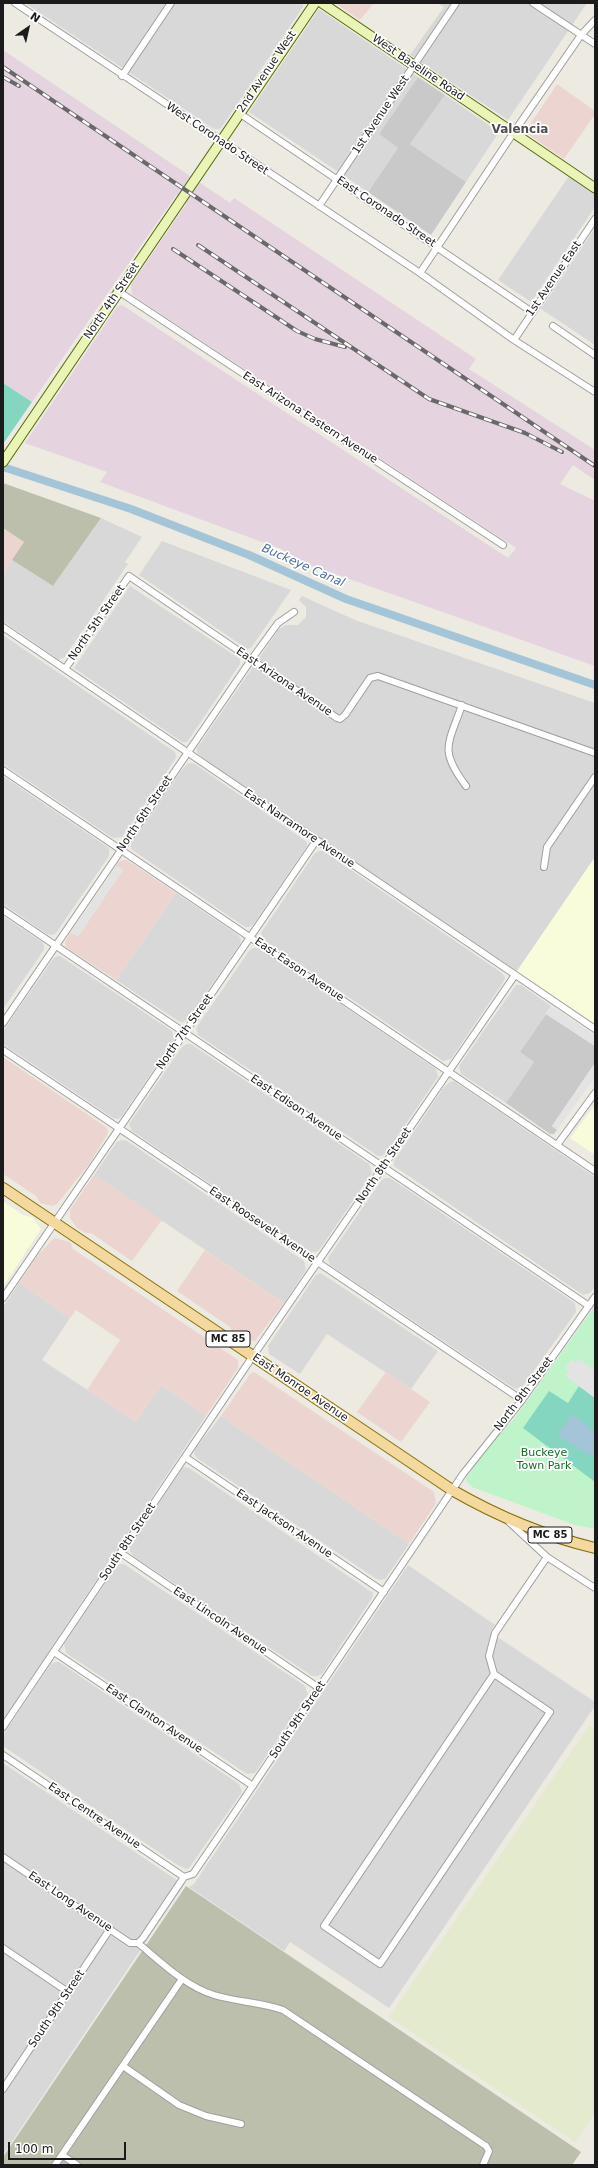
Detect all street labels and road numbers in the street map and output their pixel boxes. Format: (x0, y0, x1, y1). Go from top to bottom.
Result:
street label: 2nd Avenue West (235, 29, 299, 115)
street label: West Baseline Road (369, 32, 467, 104)
street label: 1st Avenue West (350, 73, 412, 157)
street label: West Coronado Street (163, 100, 271, 178)
street label: East Coronado Street (334, 174, 438, 250)
street label: 1st Avenue East (524, 239, 584, 319)
street label: North 4th Street (82, 260, 142, 342)
street label: East Arizona Eastern Avenue (240, 369, 380, 467)
street label: North 5th Street (66, 583, 128, 663)
street label: East Arizona Avenue (234, 645, 334, 719)
street label: North 6th Street (115, 773, 175, 855)
street label: East Narramore Avenue (241, 787, 357, 871)
street label: East Eason Avenue (252, 935, 346, 1005)
street label: North 7th Street (154, 992, 216, 1072)
street label: East Edison Avenue (248, 1072, 344, 1144)
street label: North 8th Street (354, 1125, 414, 1207)
street label: East Roosevelt Avenue (206, 1184, 318, 1266)
road number: MC 85 (206, 1331, 250, 1347)
street label: East Monroe Avenue (250, 1351, 350, 1425)
street label: North 9th Street (492, 1354, 556, 1434)
street label: East Jackson Avenue (233, 1487, 335, 1561)
street label: South 8th Street (97, 1501, 159, 1583)
road number: MC 85 (528, 1527, 572, 1543)
street label: East Lincoln Avenue (170, 1585, 270, 1657)
street label: South 9th Street (267, 1679, 329, 1761)
street label: East Clanton Avenue (103, 1682, 205, 1756)
street label: East Centre Avenue (45, 1780, 143, 1852)
street label: East Long Avenue (26, 1869, 114, 1935)
street label: South 9th Street (26, 1968, 88, 2050)

